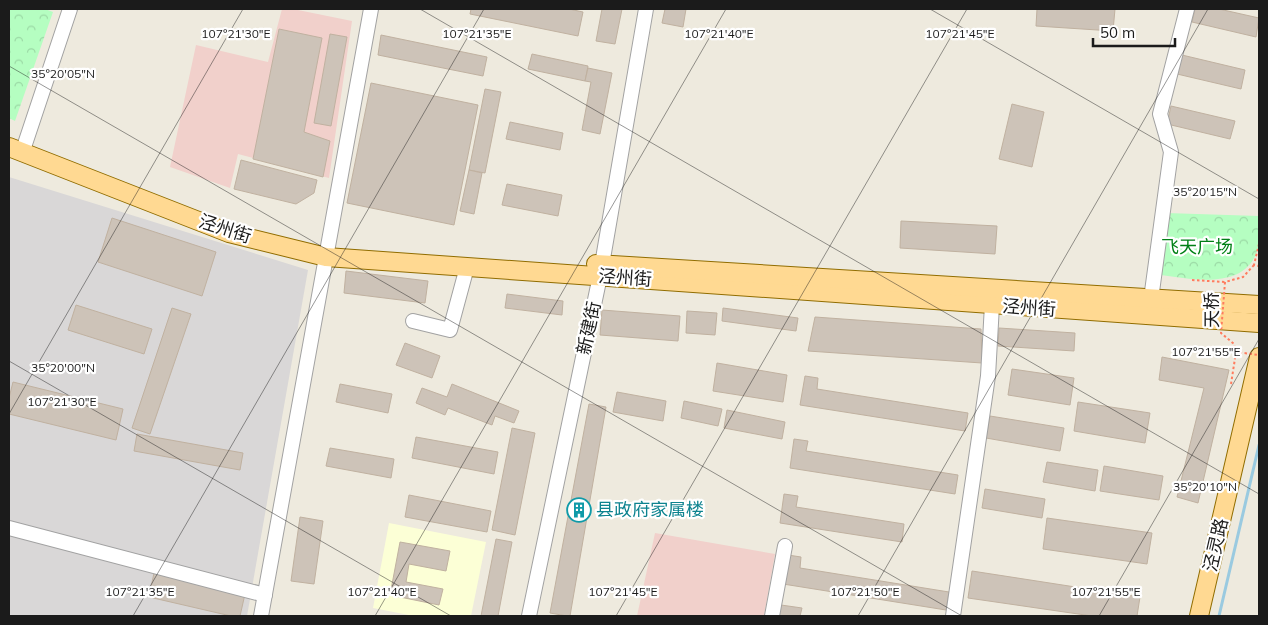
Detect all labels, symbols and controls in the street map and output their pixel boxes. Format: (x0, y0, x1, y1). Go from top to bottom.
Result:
scale bar (1093, 15, 1176, 47)
text: 50 m (1100, 23, 1135, 42)
text: 107°21'30"E (201, 26, 271, 41)
text: 107°21'35"E (442, 26, 512, 41)
text: 107°21'40"E (684, 26, 754, 41)
text: 107°21'45"E (925, 26, 995, 41)
text: 35°20'05"N (31, 66, 95, 81)
text: 35°20'15"N (1173, 184, 1237, 199)
street label: 泾州街 (196, 209, 254, 248)
park label: 飞天广场 (1161, 235, 1233, 258)
street label: 泾州街 (597, 264, 653, 291)
street label: 天桥 (1200, 292, 1223, 328)
street label: 泾州街 (1001, 294, 1057, 321)
street label: 新建街 (572, 299, 605, 357)
text: 107°21'55"E (1171, 344, 1241, 359)
text: 35°20'00"N (31, 360, 95, 375)
text: 107°21'30"E (27, 394, 97, 409)
text: 35°20'10"N (1173, 479, 1237, 494)
building icon: 县政府家属楼 (566, 497, 592, 523)
place label: 县政府家属楼 (596, 498, 704, 521)
street label: 泾灵路 (1198, 516, 1233, 574)
text: 107°21'35"E (105, 584, 175, 599)
text: 107°21'40"E (347, 584, 417, 599)
text: 107°21'45"E (588, 584, 658, 599)
text: 107°21'50"E (830, 584, 900, 599)
text: 107°21'55"E (1071, 584, 1141, 599)

